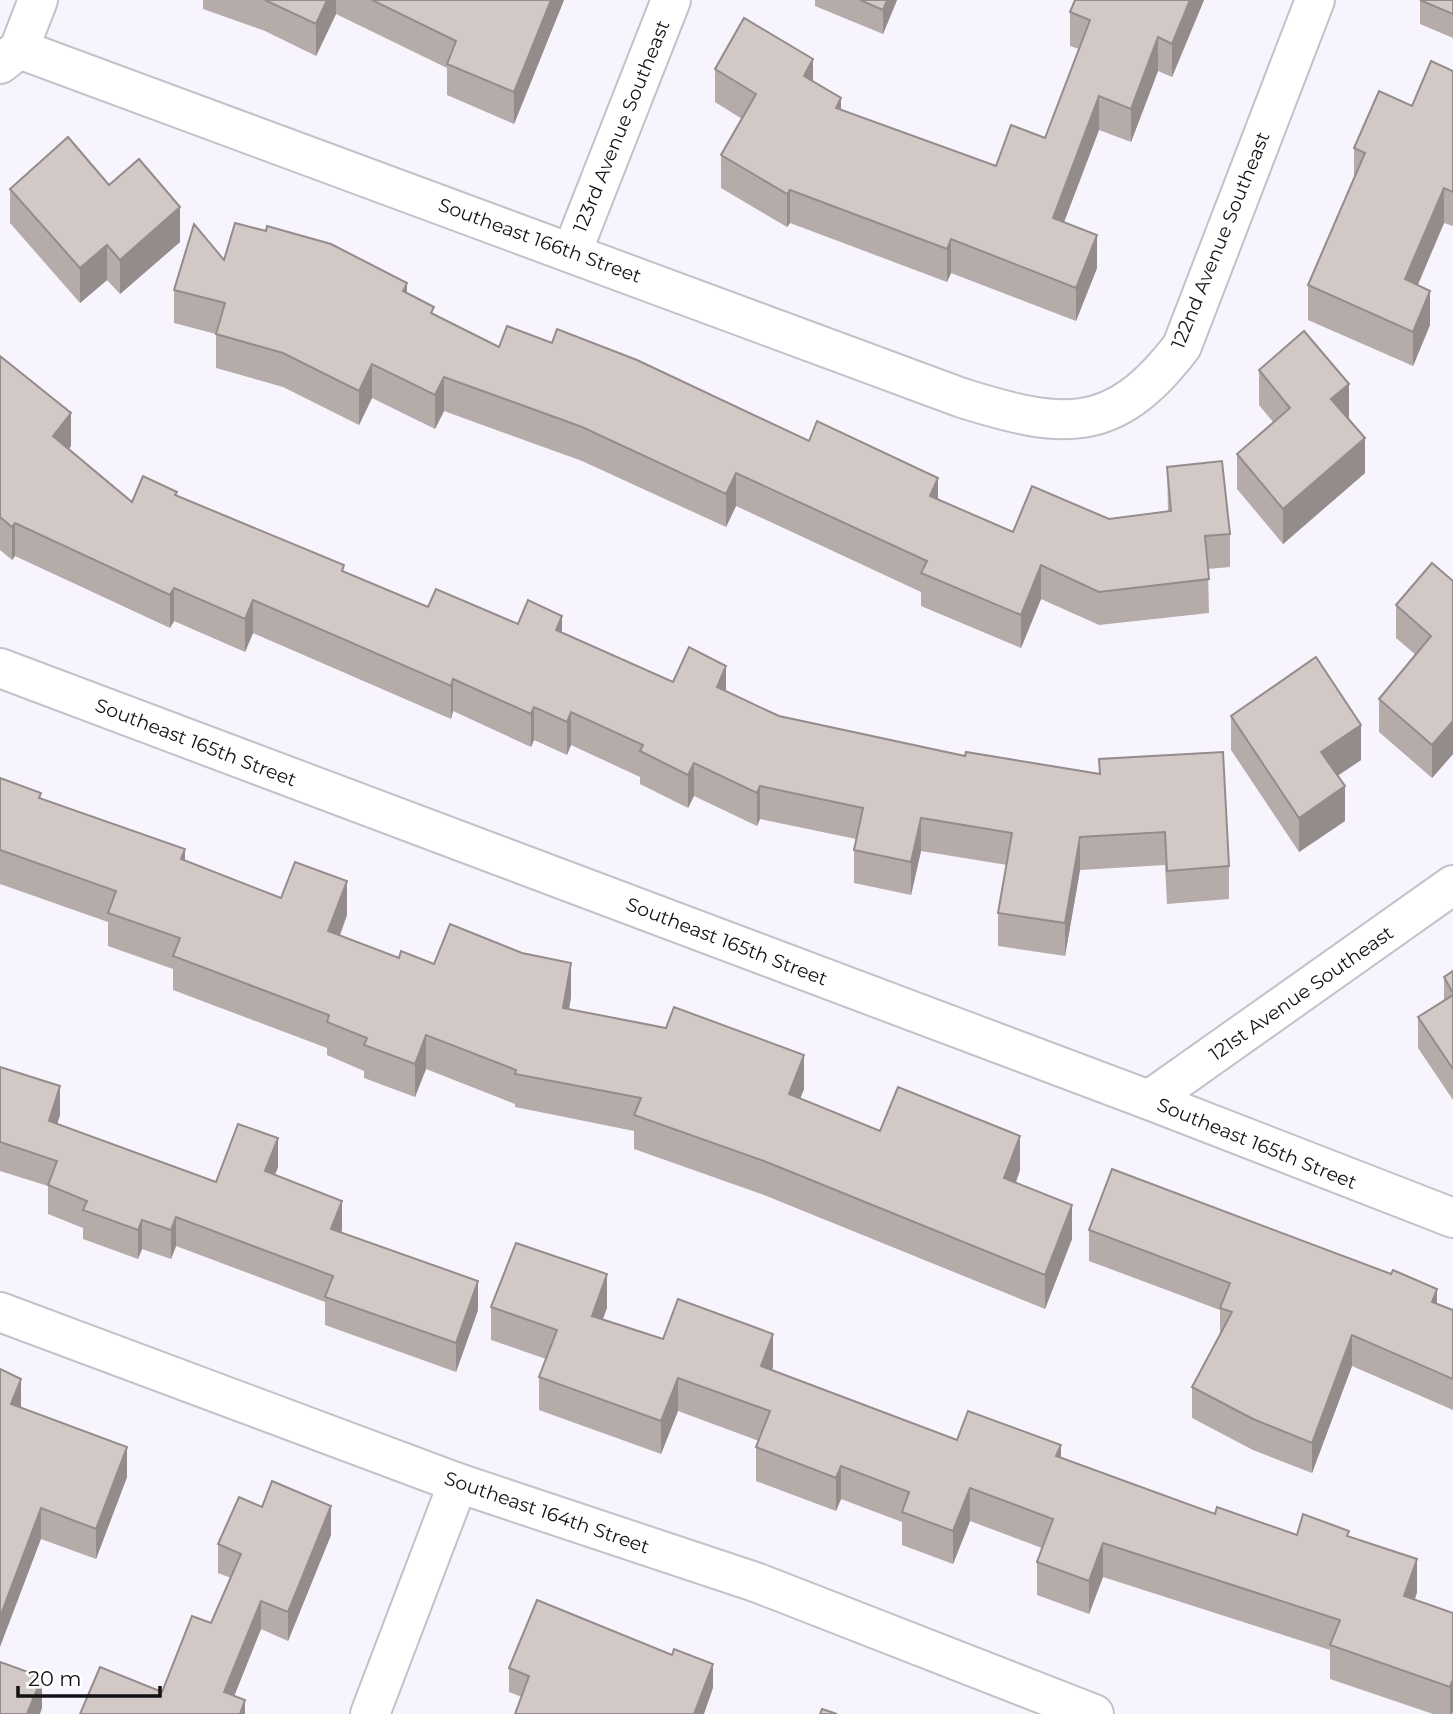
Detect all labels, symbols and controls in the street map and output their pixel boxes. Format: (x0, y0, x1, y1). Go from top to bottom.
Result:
street label: 123rd Avenue Southeast (568, 17, 675, 236)
street label: 122nd Avenue Southeast (1166, 128, 1275, 352)
street label: Southeast 166th Street (435, 193, 645, 288)
street label: Southeast 165th Street (92, 693, 300, 792)
street label: Southeast 165th Street (623, 892, 831, 991)
street label: 121st Avenue Southeast (1205, 921, 1398, 1066)
street label: Southeast 165th Street (1154, 1093, 1360, 1194)
street label: Southeast 164th Street (441, 1467, 653, 1558)
scale bar (18, 1654, 159, 1698)
text: 20 m (28, 1666, 82, 1691)

